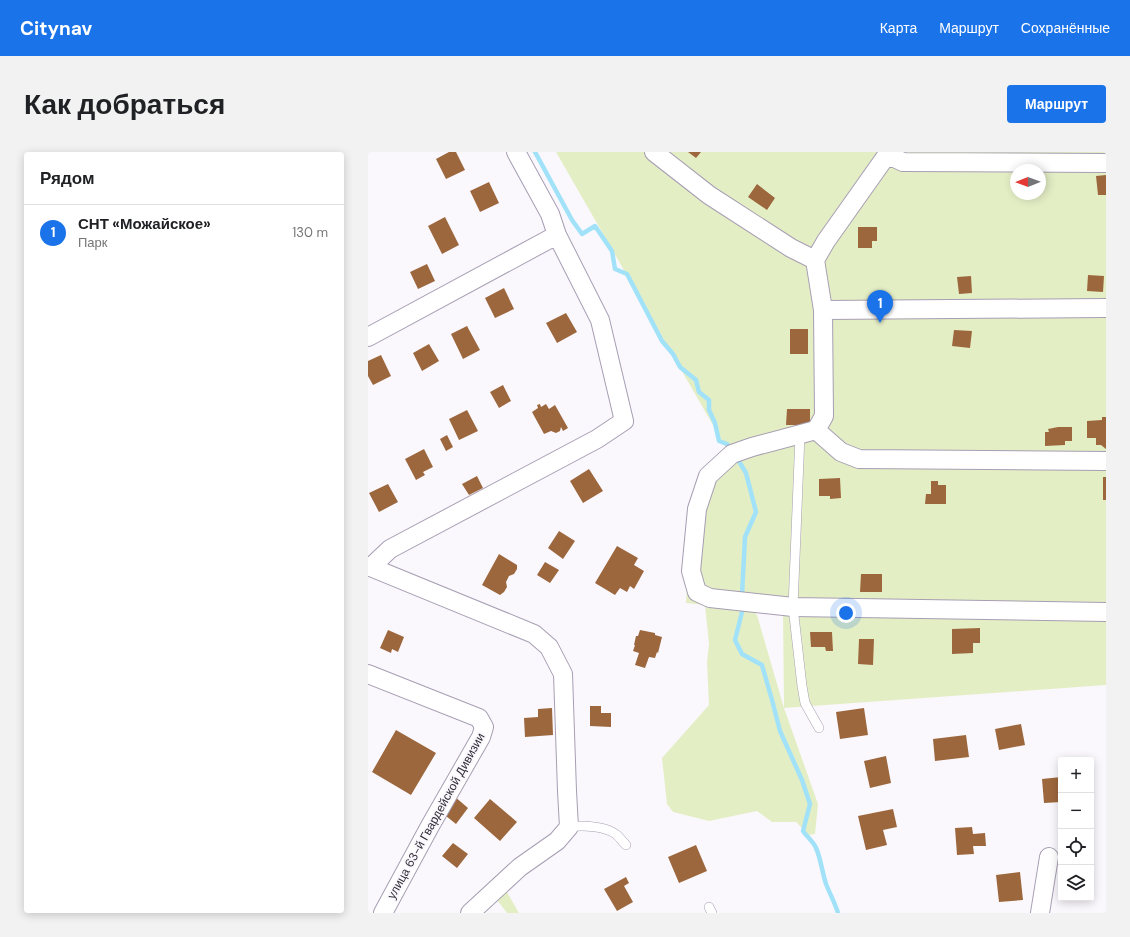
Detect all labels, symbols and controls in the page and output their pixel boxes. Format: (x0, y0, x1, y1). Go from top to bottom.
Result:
text: Citynav (20, 16, 92, 41)
text: Карта (880, 19, 917, 37)
text: Маршрут (939, 19, 999, 37)
text: Сохранённые (1021, 19, 1110, 37)
button: Маршрут (1007, 85, 1106, 123)
text: Как добраться (24, 86, 225, 123)
north arrow (1010, 164, 1046, 200)
text: Рядом (40, 167, 95, 189)
text: СНТ «Можайское» (78, 214, 211, 234)
text: 1 (51, 224, 55, 241)
text: 130 m (292, 224, 328, 241)
text: Парк (78, 234, 108, 251)
pin: 1 (867, 290, 893, 323)
your location (836, 603, 856, 623)
street label: улица 63-й Гвардейской Дивизии (384, 730, 488, 902)
map controls (1058, 757, 1094, 901)
button: + (1058, 757, 1094, 793)
button: − (1058, 793, 1094, 829)
button: locate (1058, 829, 1094, 865)
button: layers (1058, 865, 1094, 901)

